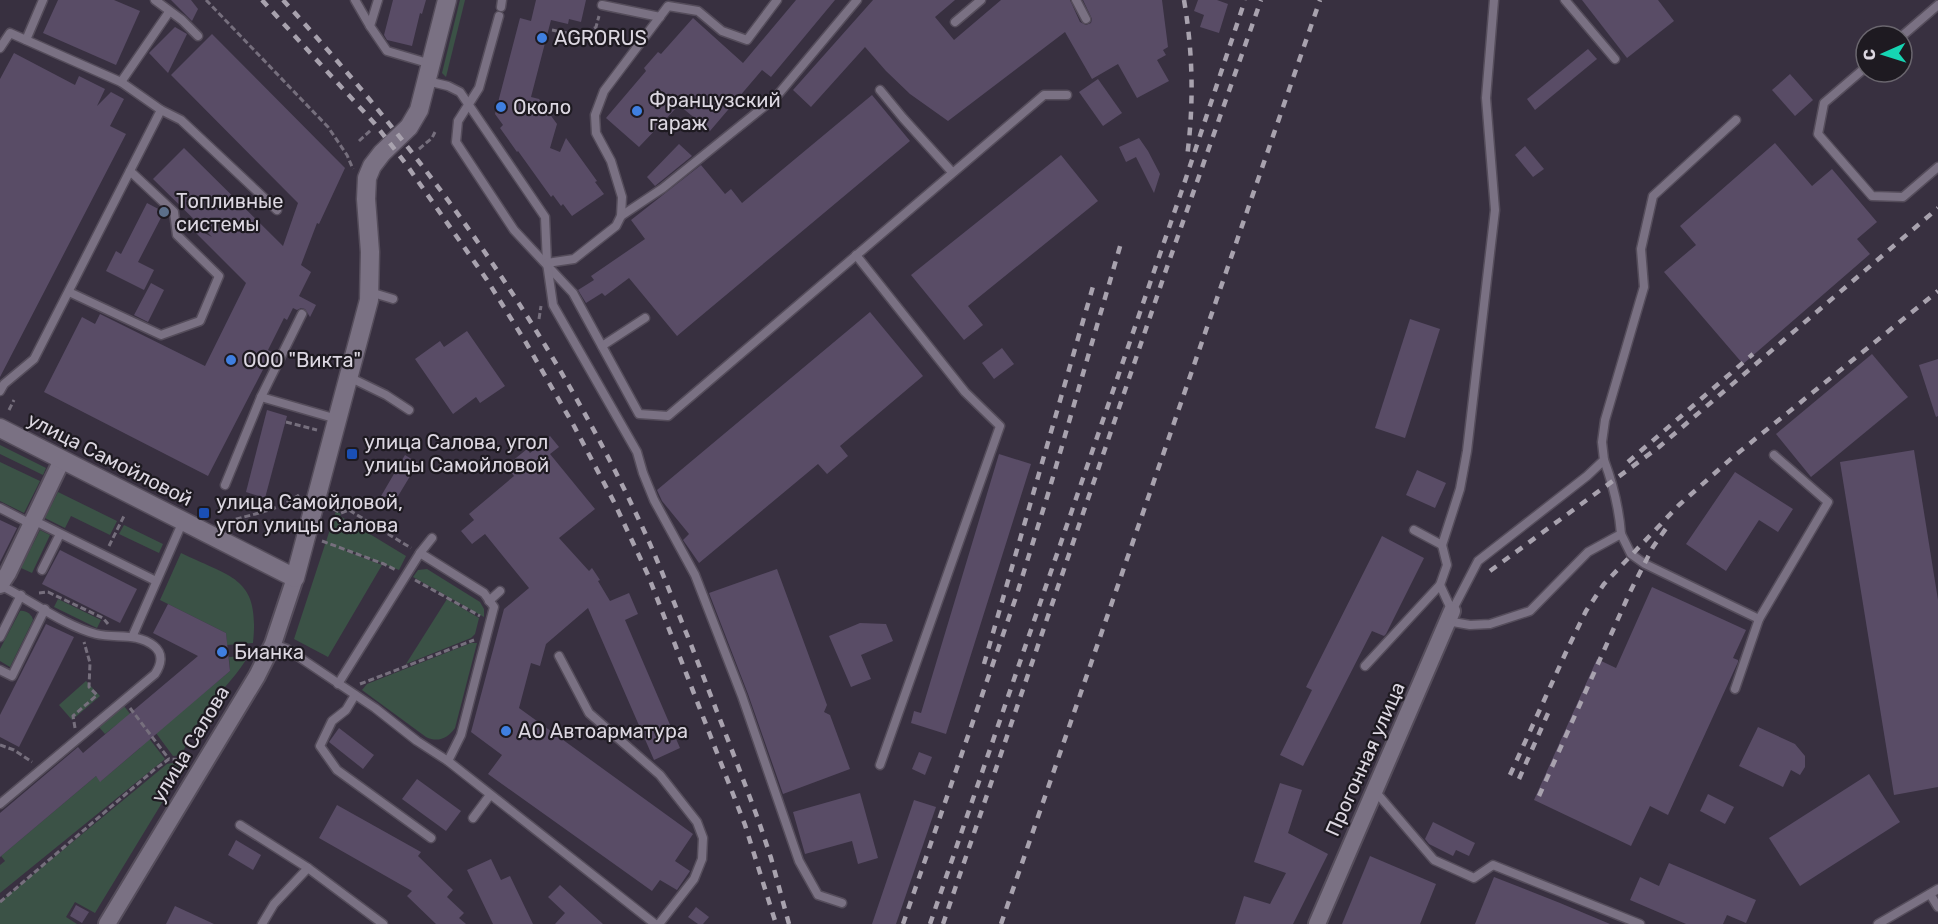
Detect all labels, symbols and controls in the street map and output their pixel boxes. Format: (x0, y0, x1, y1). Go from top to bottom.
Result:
north arrow (1854, 24, 1914, 84)
place label: AGRORUS (554, 26, 647, 50)
marker: AGRORUS (535, 31, 549, 45)
text: С (1860, 49, 1879, 61)
place label: Французский гараж (649, 88, 781, 135)
place label: Около (513, 95, 571, 119)
marker: Около (494, 100, 508, 114)
marker: Французский гараж (630, 104, 644, 118)
place label: Топливные системы (176, 189, 283, 236)
marker: Топливные системы (157, 205, 171, 219)
place label: ООО "Викта" (243, 348, 361, 372)
marker: ООО "Викта" (224, 353, 238, 367)
street label: улица Самойловой (23, 407, 197, 511)
place label: улица Салова, угол улицы Самойловой (364, 430, 549, 477)
marker: улица Салова, угол улицы Самойловой (345, 447, 359, 461)
place label: улица Самойловой, угол улицы Салова (216, 490, 403, 537)
marker: улица Самойловой, угол улицы Салова (197, 506, 211, 520)
place label: Бианка (234, 640, 304, 664)
marker: Бианка (215, 645, 229, 659)
street label: Прогонная улица (1320, 678, 1410, 840)
street label: улица Салова (146, 681, 234, 807)
place label: АО Автоарматура (518, 719, 688, 743)
marker: АО Автоарматура (499, 724, 513, 738)

